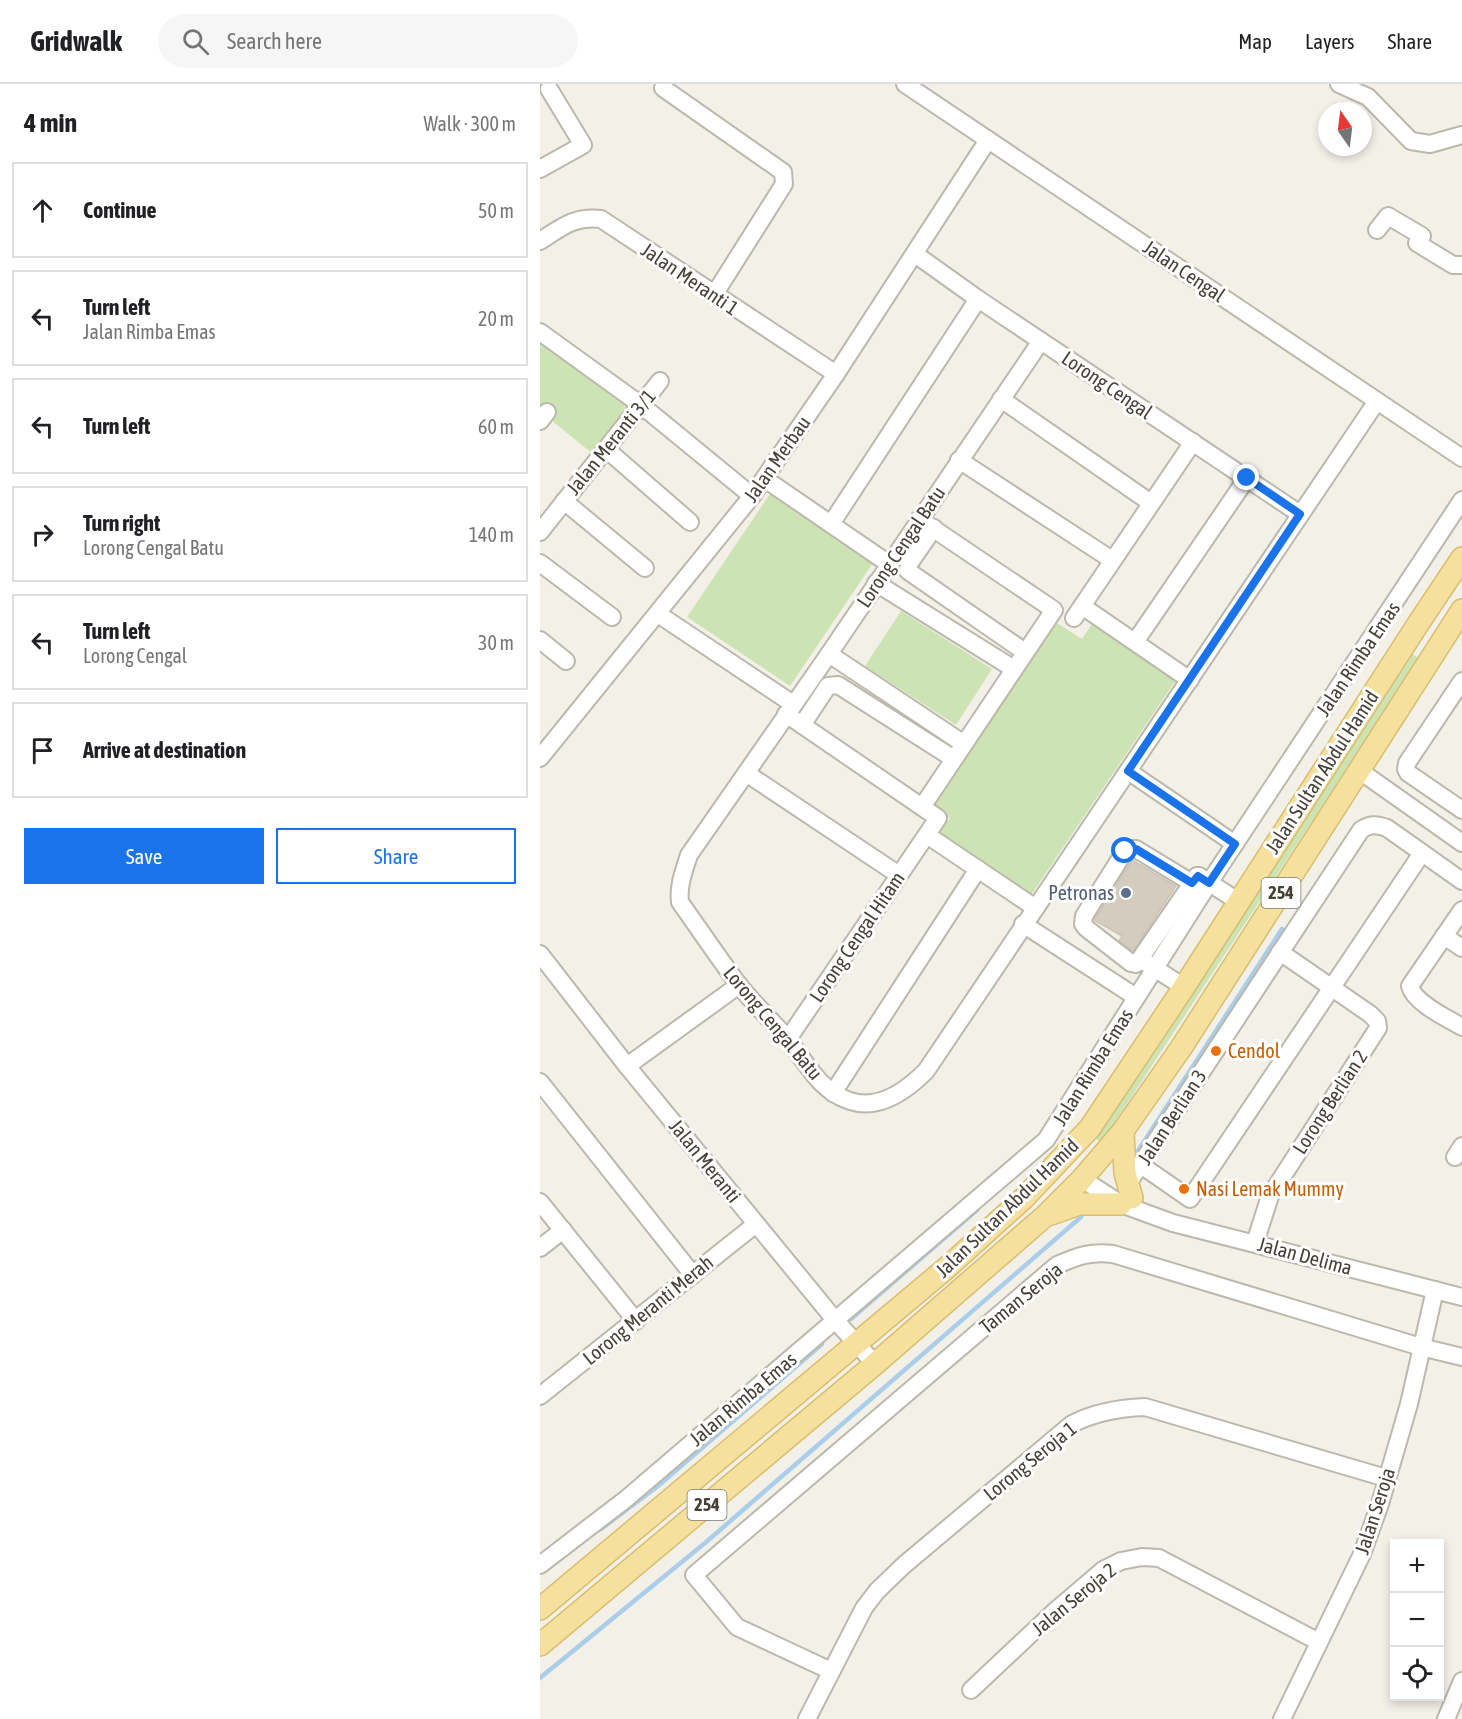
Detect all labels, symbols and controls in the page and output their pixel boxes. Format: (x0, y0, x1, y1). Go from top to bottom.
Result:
search box (158, 14, 578, 68)
text: Gridwalk (30, 25, 122, 57)
icon: search (179, 25, 212, 58)
text: Search here (227, 28, 322, 54)
text: Map (1238, 29, 1272, 53)
text: Layers (1305, 29, 1355, 53)
text: Share (1388, 29, 1432, 53)
north arrow (1318, 102, 1372, 156)
text: 4 min (24, 108, 77, 138)
text: Walk · 300 m (424, 112, 516, 135)
icon: ahead (26, 194, 59, 227)
text: Continue (83, 197, 157, 223)
text: 50 m (478, 199, 514, 222)
street label: Jalan Cengal (1139, 235, 1230, 307)
street label: Jalan Meranti 1 (637, 238, 743, 319)
text: Turn left (83, 294, 150, 320)
icon: left (26, 302, 59, 335)
text: 20 m (478, 307, 514, 330)
text: Jalan Rimba Emas (83, 320, 216, 343)
street label: Lorong Cengal (1058, 346, 1157, 424)
street label: Jalan Meranti 3/1 (561, 385, 660, 499)
icon: left (26, 410, 59, 443)
street label: Jalan Merbau (739, 411, 815, 506)
text: Turn left (83, 413, 150, 439)
text: 60 m (478, 415, 514, 438)
route end (1233, 464, 1259, 490)
street label: Lorong Cengal Batu (852, 482, 950, 612)
text: Turn right (83, 510, 160, 536)
icon: right (26, 518, 59, 551)
text: 140 m (469, 523, 514, 546)
text: Lorong Cengal Batu (83, 536, 224, 559)
street label: Jalan Rimba Emas (1311, 597, 1404, 720)
text: Turn left (83, 618, 150, 644)
icon: left (26, 626, 59, 659)
text: 30 m (478, 631, 514, 654)
text: Lorong Cengal (83, 644, 187, 667)
street label: Jalan Sultan Abdul Hamid (1260, 686, 1383, 857)
icon: arrive (26, 734, 59, 767)
text: Arrive at destination (83, 737, 246, 763)
button: Save (24, 828, 264, 884)
button: Share (276, 828, 516, 884)
route start (1111, 837, 1137, 863)
street label: Lorong Cengal Hitam (804, 867, 909, 1006)
road number: 254 (1262, 878, 1300, 908)
place label: Petronas (1048, 881, 1114, 904)
marker: Petronas (1119, 886, 1133, 900)
street label: Lorong Cengal Batu (719, 961, 828, 1084)
street label: Jalan Rimba Emas (1048, 1004, 1137, 1129)
place label: Cendol (1228, 1039, 1281, 1062)
marker: Cendol (1209, 1044, 1223, 1058)
street label: Lorong Berlian 2 (1288, 1046, 1372, 1158)
street label: Jalan Berlian 3 (1132, 1065, 1211, 1168)
street label: Jalan Meranti (665, 1115, 746, 1207)
street label: Jalan Sultan Abdul Hamid (931, 1134, 1083, 1282)
place label: Nasi Lemak Mummy (1196, 1177, 1344, 1200)
marker: Nasi Lemak Mummy (1177, 1182, 1191, 1196)
street label: Jalan Delima (1255, 1232, 1355, 1279)
street label: Lorong Meranti Merah (578, 1250, 717, 1369)
street label: Taman Seroja (975, 1257, 1067, 1338)
street label: Jalan Rimba Emas (685, 1347, 801, 1450)
street label: Lorong Seroja 1 (979, 1416, 1081, 1505)
street label: Jalan Seroja (1350, 1465, 1399, 1557)
road number: 254 (688, 1490, 726, 1520)
map controls (1390, 1539, 1444, 1701)
button: + (1390, 1539, 1444, 1593)
street label: Jalan Seroja 2 (1027, 1558, 1120, 1640)
button: − (1390, 1593, 1444, 1647)
button: locate (1390, 1647, 1444, 1701)

